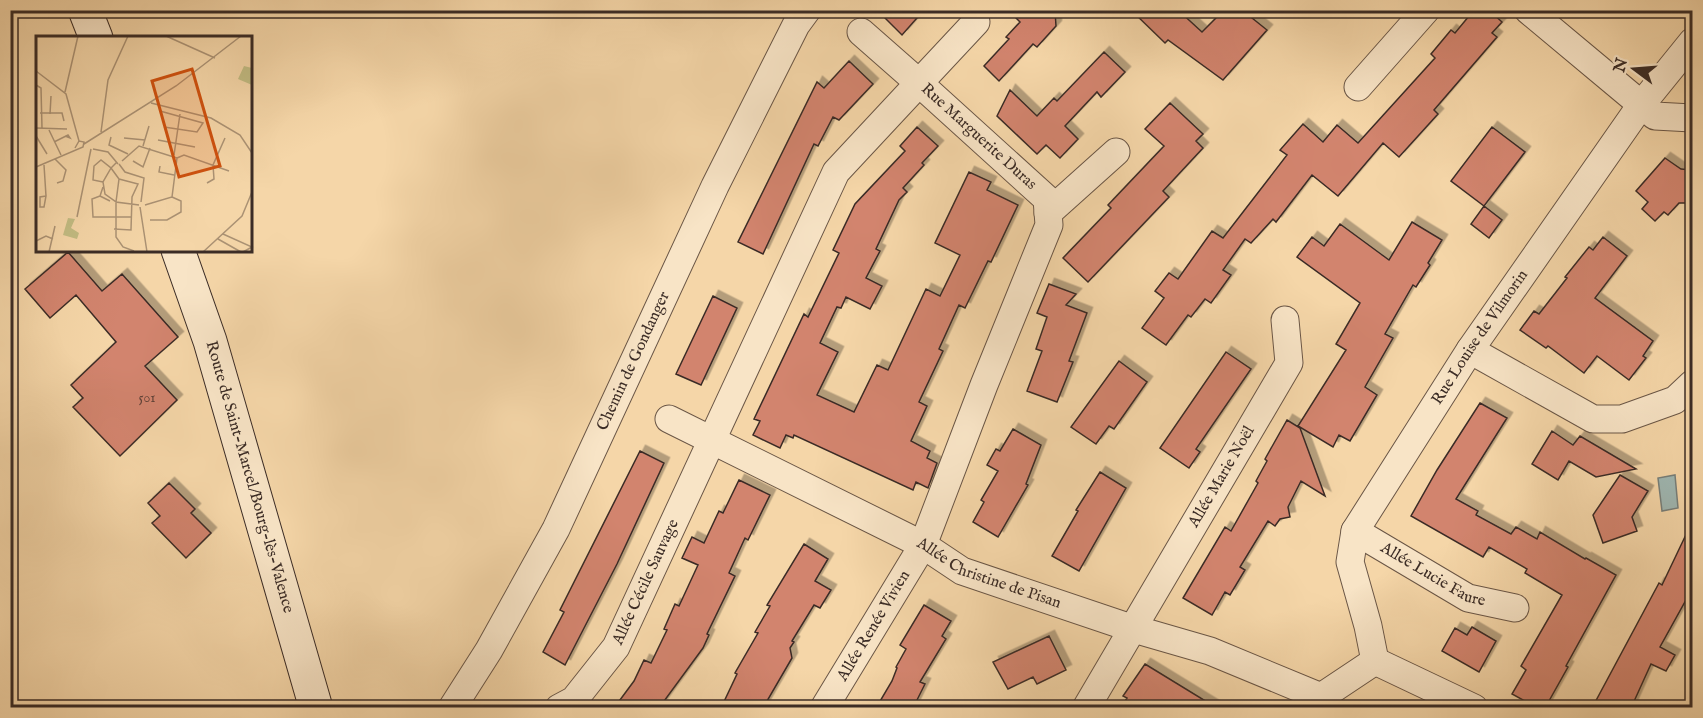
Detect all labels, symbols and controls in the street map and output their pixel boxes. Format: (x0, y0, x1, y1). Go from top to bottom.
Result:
inset map (36, 36, 252, 252)
north arrow (1604, 39, 1664, 99)
text: N (1610, 56, 1633, 76)
street label: Rue Marguerite Duras (916, 79, 1041, 195)
street label: Rue Louise de Vilmorin (1428, 266, 1533, 409)
street label: Chemin de Gondanger (593, 288, 675, 434)
street label: Route de Saint-Marcel/Bourg-lès-Valence (200, 339, 298, 615)
house number: 501 (138, 389, 156, 407)
street label: Allée Marie Noël (1184, 422, 1260, 532)
street label: Allée Cécile Sauvage (608, 516, 684, 649)
street label: Allée Christine de Pisan (912, 533, 1064, 614)
street label: Allée Lucie Faure (1376, 538, 1487, 611)
street label: Allée Renée Vivien (833, 567, 915, 686)

